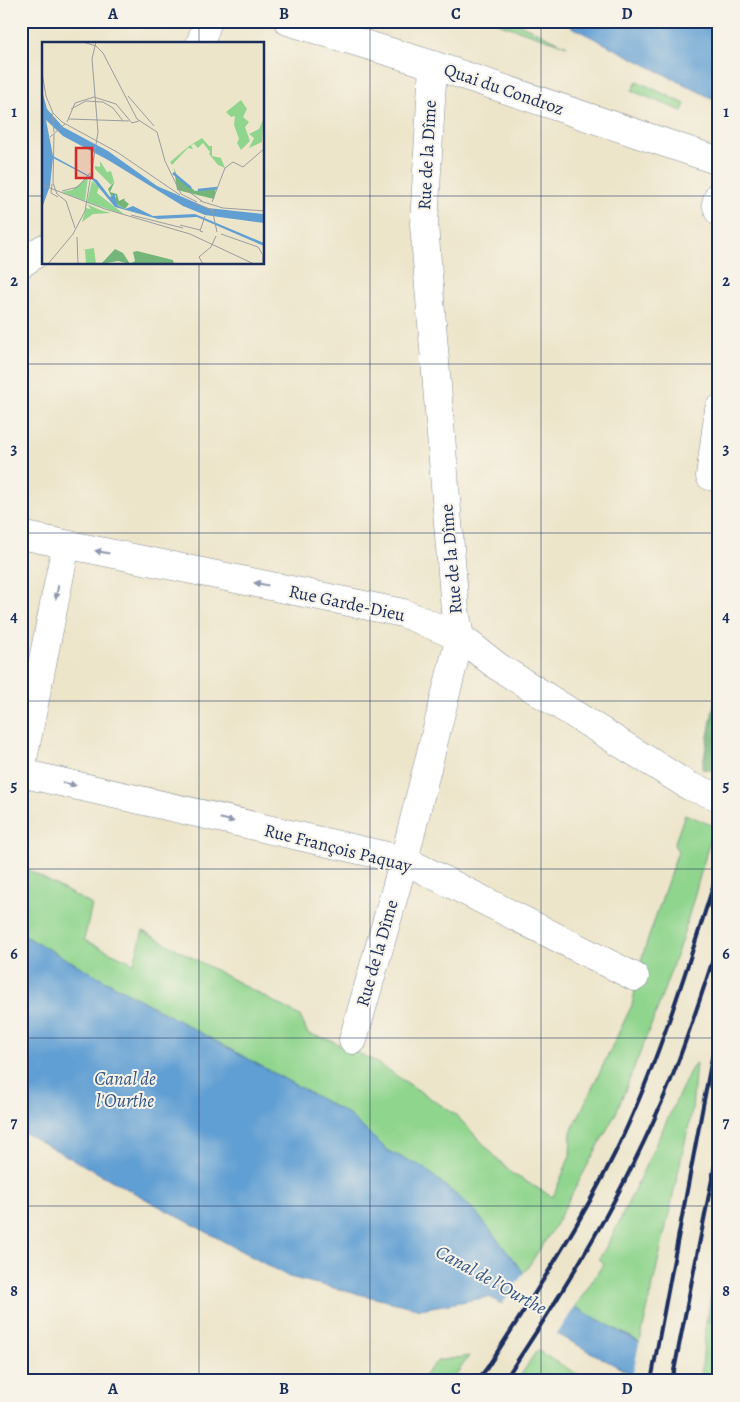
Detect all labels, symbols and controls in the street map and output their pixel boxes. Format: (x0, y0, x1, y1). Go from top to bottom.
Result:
text: A (107, 3, 119, 25)
text: B (279, 3, 289, 25)
text: C (451, 3, 461, 25)
text: D (621, 3, 633, 25)
inset map (42, 42, 265, 265)
street label: Quai du Condroz (441, 57, 567, 121)
street label: Rue de la Dîme (412, 99, 442, 211)
text: 1 (11, 101, 17, 123)
text: 1 (723, 101, 729, 123)
text: 2 (10, 270, 18, 292)
text: 2 (722, 270, 730, 292)
text: 3 (11, 438, 18, 460)
text: 3 (723, 438, 730, 460)
street label: Rue de la Dîme (434, 503, 468, 615)
one-way arrow (94, 548, 110, 556)
street label: Rue Garde-Dieu (287, 579, 408, 627)
one-way arrow (254, 580, 269, 588)
one-way arrow (53, 585, 61, 600)
text: 4 (10, 606, 18, 628)
text: 4 (722, 606, 730, 628)
text: 5 (11, 775, 18, 797)
text: 5 (723, 775, 730, 797)
one-way arrow (61, 780, 77, 788)
one-way arrow (220, 816, 235, 824)
street label: Rue François Paquay (262, 818, 415, 878)
street label: Rue de la Dîme (350, 897, 404, 1009)
text: 6 (10, 943, 18, 965)
text: 6 (722, 943, 730, 965)
water label: Canal de l'Ourthe (94, 1066, 156, 1114)
text: 7 (11, 1112, 18, 1134)
text: 7 (723, 1112, 730, 1134)
water label: Canal de l'Ourthe (431, 1239, 551, 1321)
text: 8 (10, 1280, 18, 1302)
text: 8 (722, 1280, 730, 1302)
text: A (107, 1378, 119, 1400)
text: B (279, 1378, 289, 1400)
text: C (451, 1378, 461, 1400)
text: D (621, 1378, 633, 1400)

